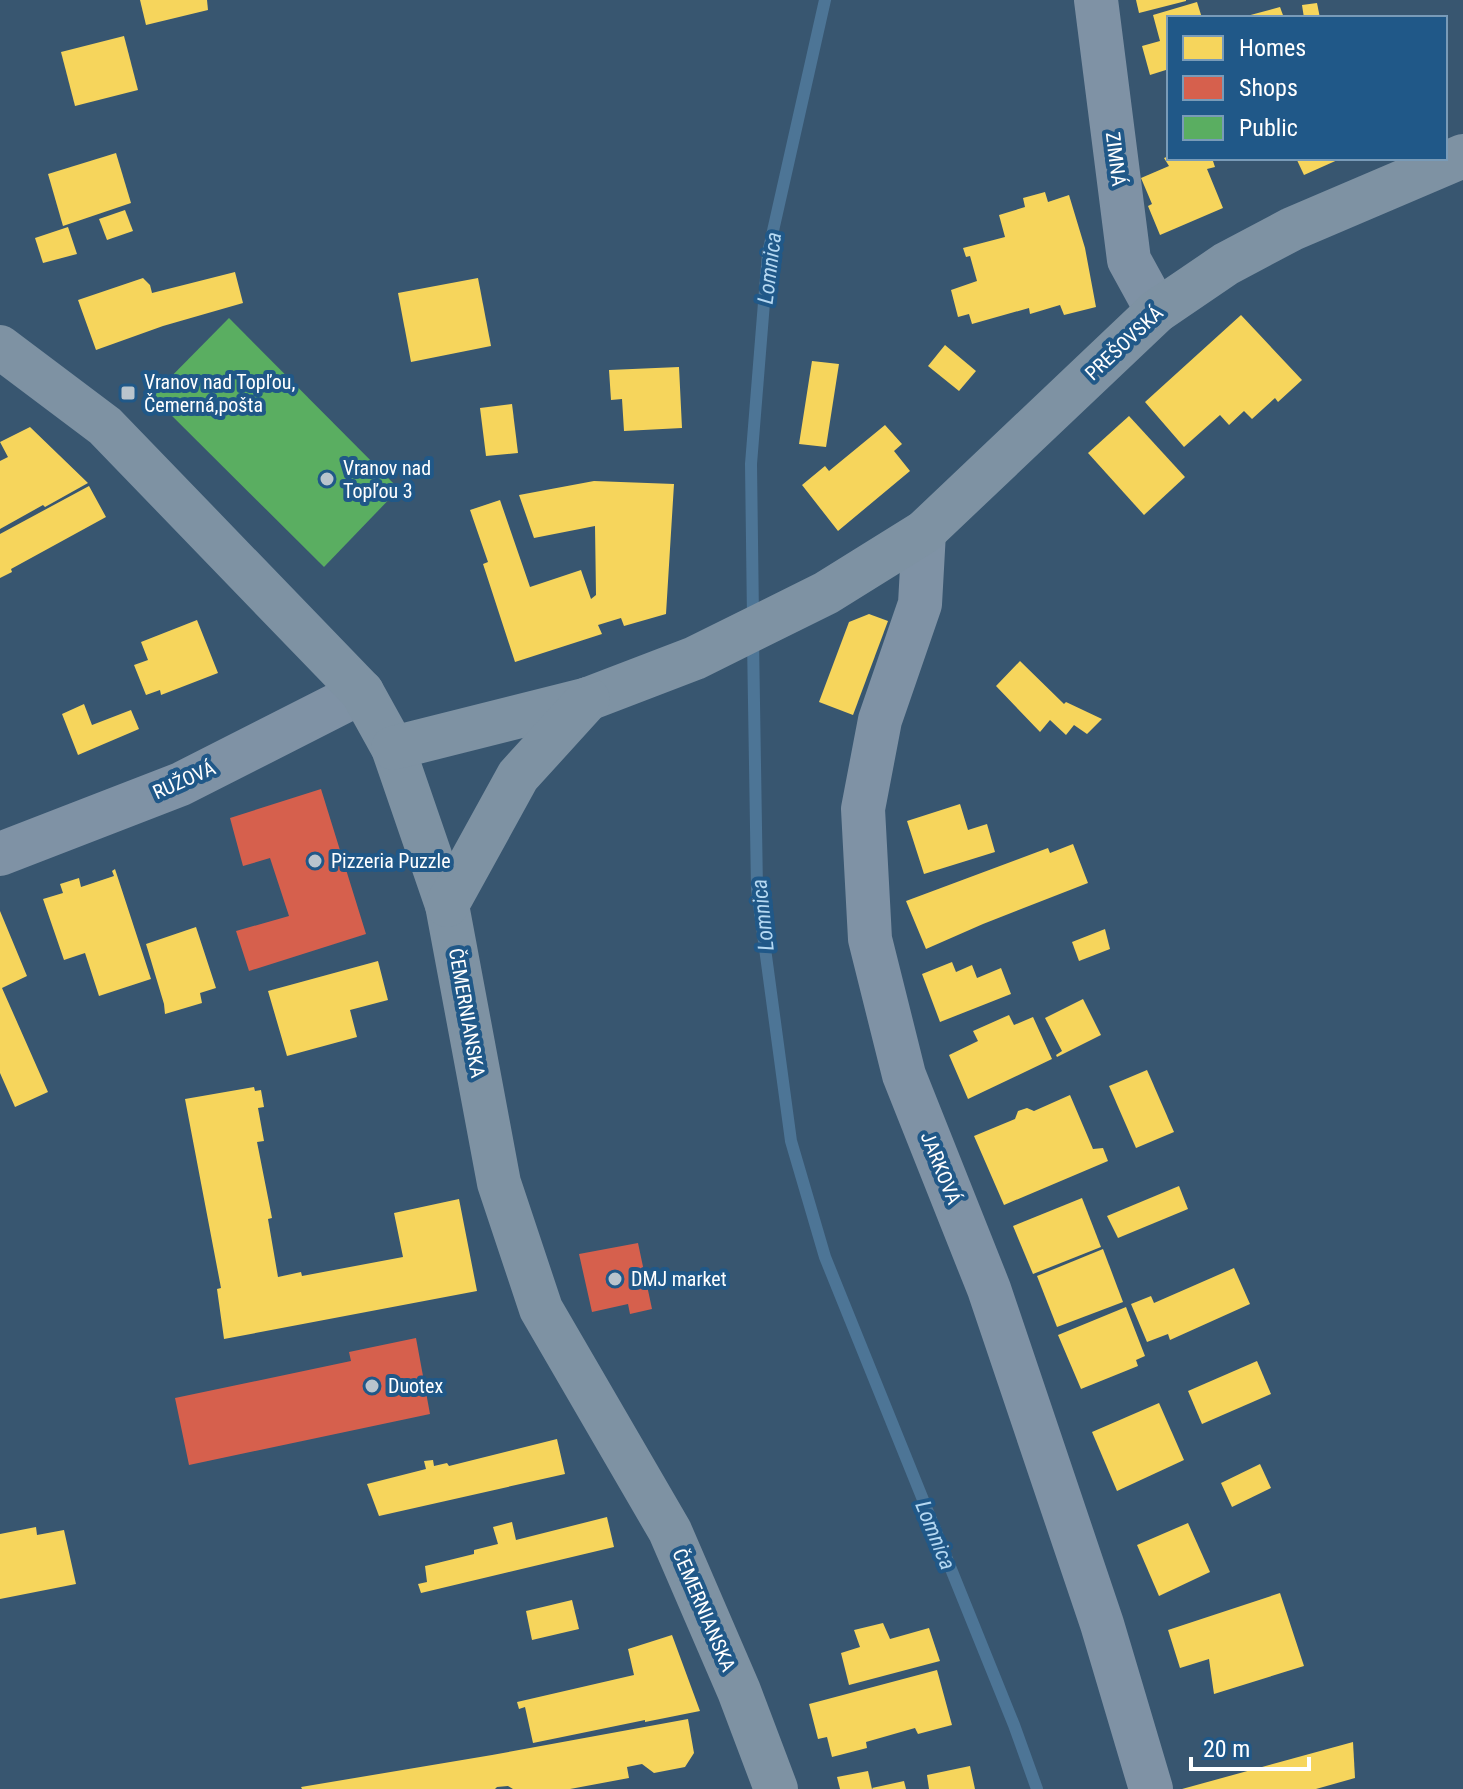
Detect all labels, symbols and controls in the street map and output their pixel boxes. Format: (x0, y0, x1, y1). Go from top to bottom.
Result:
legend (1167, 16, 1447, 160)
text: Homes (1239, 34, 1306, 62)
text: Shops (1239, 74, 1298, 102)
text: Public (1239, 114, 1298, 142)
street label: ZIMNÁ (1101, 130, 1131, 188)
water label: Lomnica (753, 231, 786, 305)
street label: PREŠOVSKÁ (1080, 301, 1168, 385)
place label: Vranov nad Topľou, Čemerná,pošta (144, 370, 295, 417)
marker: Vranov nad Topľou, Čemerná,pošta (119, 384, 137, 402)
place label: Vranov nad Topľou 3 (343, 456, 431, 503)
marker: Vranov nad Topľou 3 (318, 470, 336, 488)
street label: RUŽOVÁ (149, 755, 219, 804)
place label: Pizzeria Puzzle (331, 849, 451, 873)
marker: Pizzeria Puzzle (306, 852, 324, 870)
water label: Lomnica (746, 878, 779, 952)
street label: ČEMERNIANSKA (444, 946, 490, 1080)
street label: JARKOVÁ (916, 1128, 967, 1208)
place label: DMJ market (631, 1267, 727, 1291)
marker: DMJ market (606, 1270, 624, 1288)
place label: Duotex (388, 1374, 443, 1398)
marker: Duotex (363, 1377, 381, 1395)
water label: Lomnica (910, 1497, 961, 1573)
street label: ČEMERNIANSKA (667, 1545, 741, 1676)
scale bar (1191, 1721, 1309, 1771)
text: 20 m (1203, 1735, 1250, 1763)

